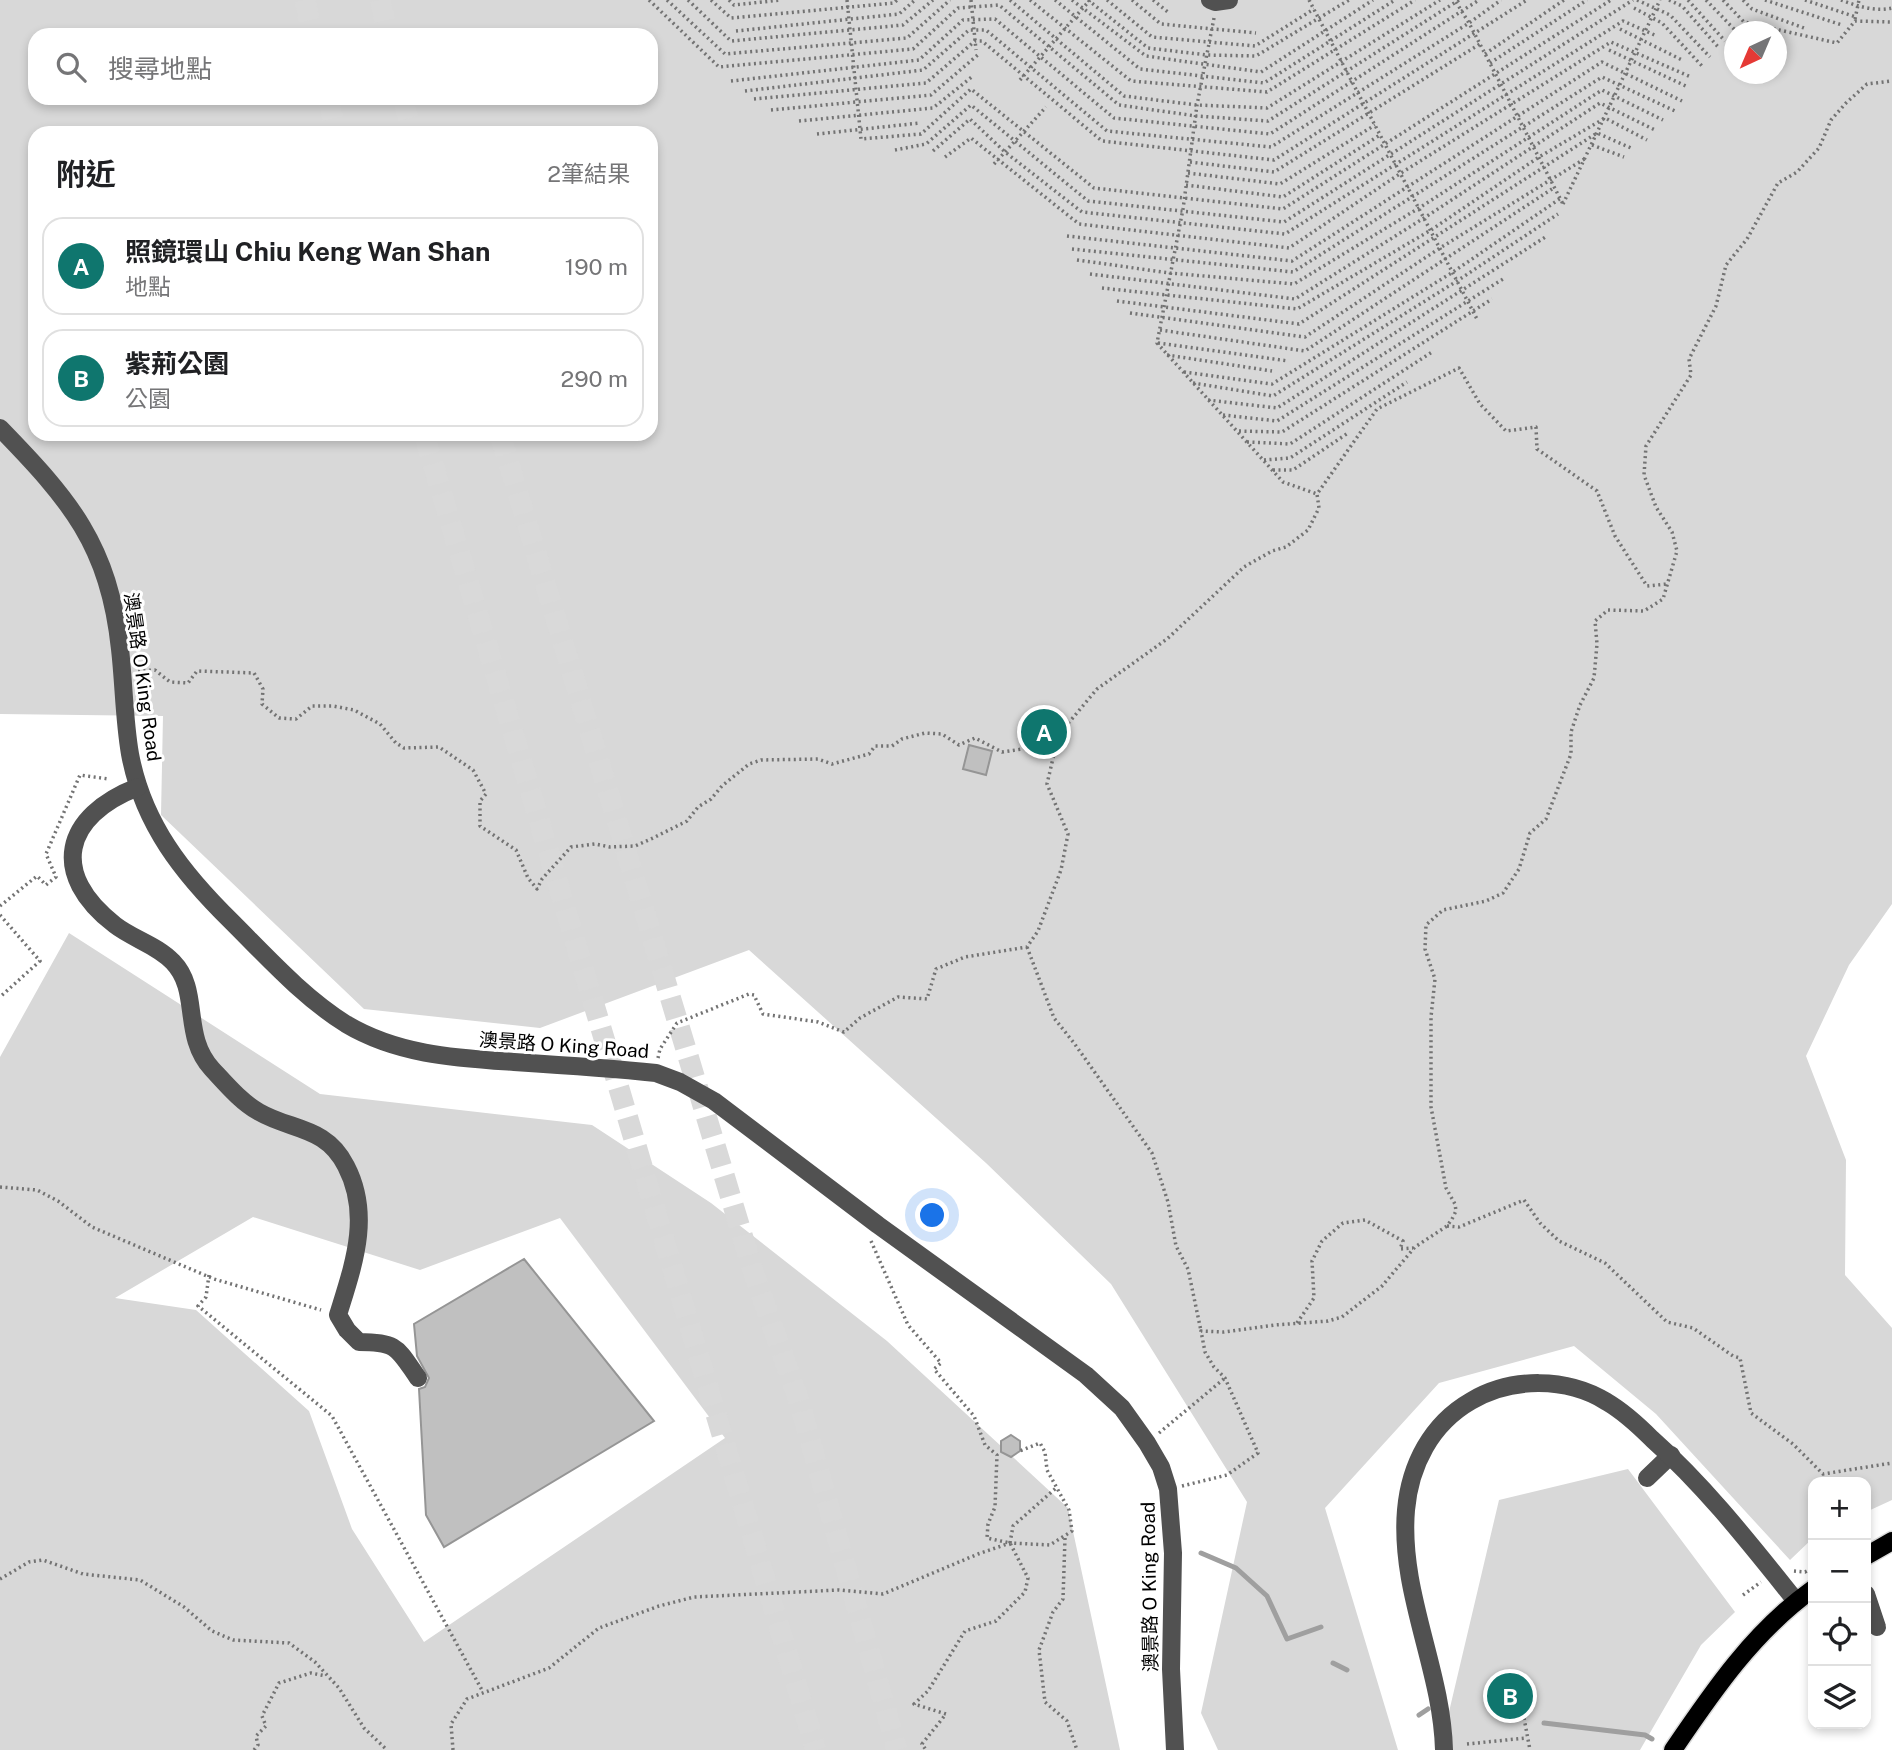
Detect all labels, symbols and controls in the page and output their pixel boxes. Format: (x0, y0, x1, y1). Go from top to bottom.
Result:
north arrow (1724, 21, 1787, 84)
search box (28, 28, 658, 105)
icon: search (52, 48, 90, 86)
text: 搜尋地點 (108, 53, 212, 84)
text: 附近 (56, 156, 116, 192)
text: 2筆結果 (547, 160, 630, 187)
text: 照鏡環山 Chiu Keng Wan Shan (125, 236, 491, 267)
text: A (73, 253, 89, 280)
text: 190 m (565, 253, 628, 280)
text: 地點 (125, 273, 171, 300)
text: 紫荊公園 (125, 348, 229, 379)
text: B (73, 365, 89, 392)
text: 290 m (561, 365, 628, 392)
text: 公園 (125, 385, 171, 412)
street label: 澳景路 O King Road (120, 591, 166, 763)
pin: A (1021, 706, 1067, 758)
street label: 澳景路 O King Road (478, 1028, 650, 1062)
your location (915, 1198, 949, 1232)
map controls (1808, 1477, 1871, 1729)
button: + (1808, 1477, 1871, 1540)
street label: 澳景路 O King Road (1137, 1502, 1161, 1672)
button: − (1808, 1540, 1871, 1603)
button: locate (1808, 1603, 1871, 1666)
button: layers (1808, 1666, 1871, 1729)
pin: B (1487, 1670, 1533, 1722)

